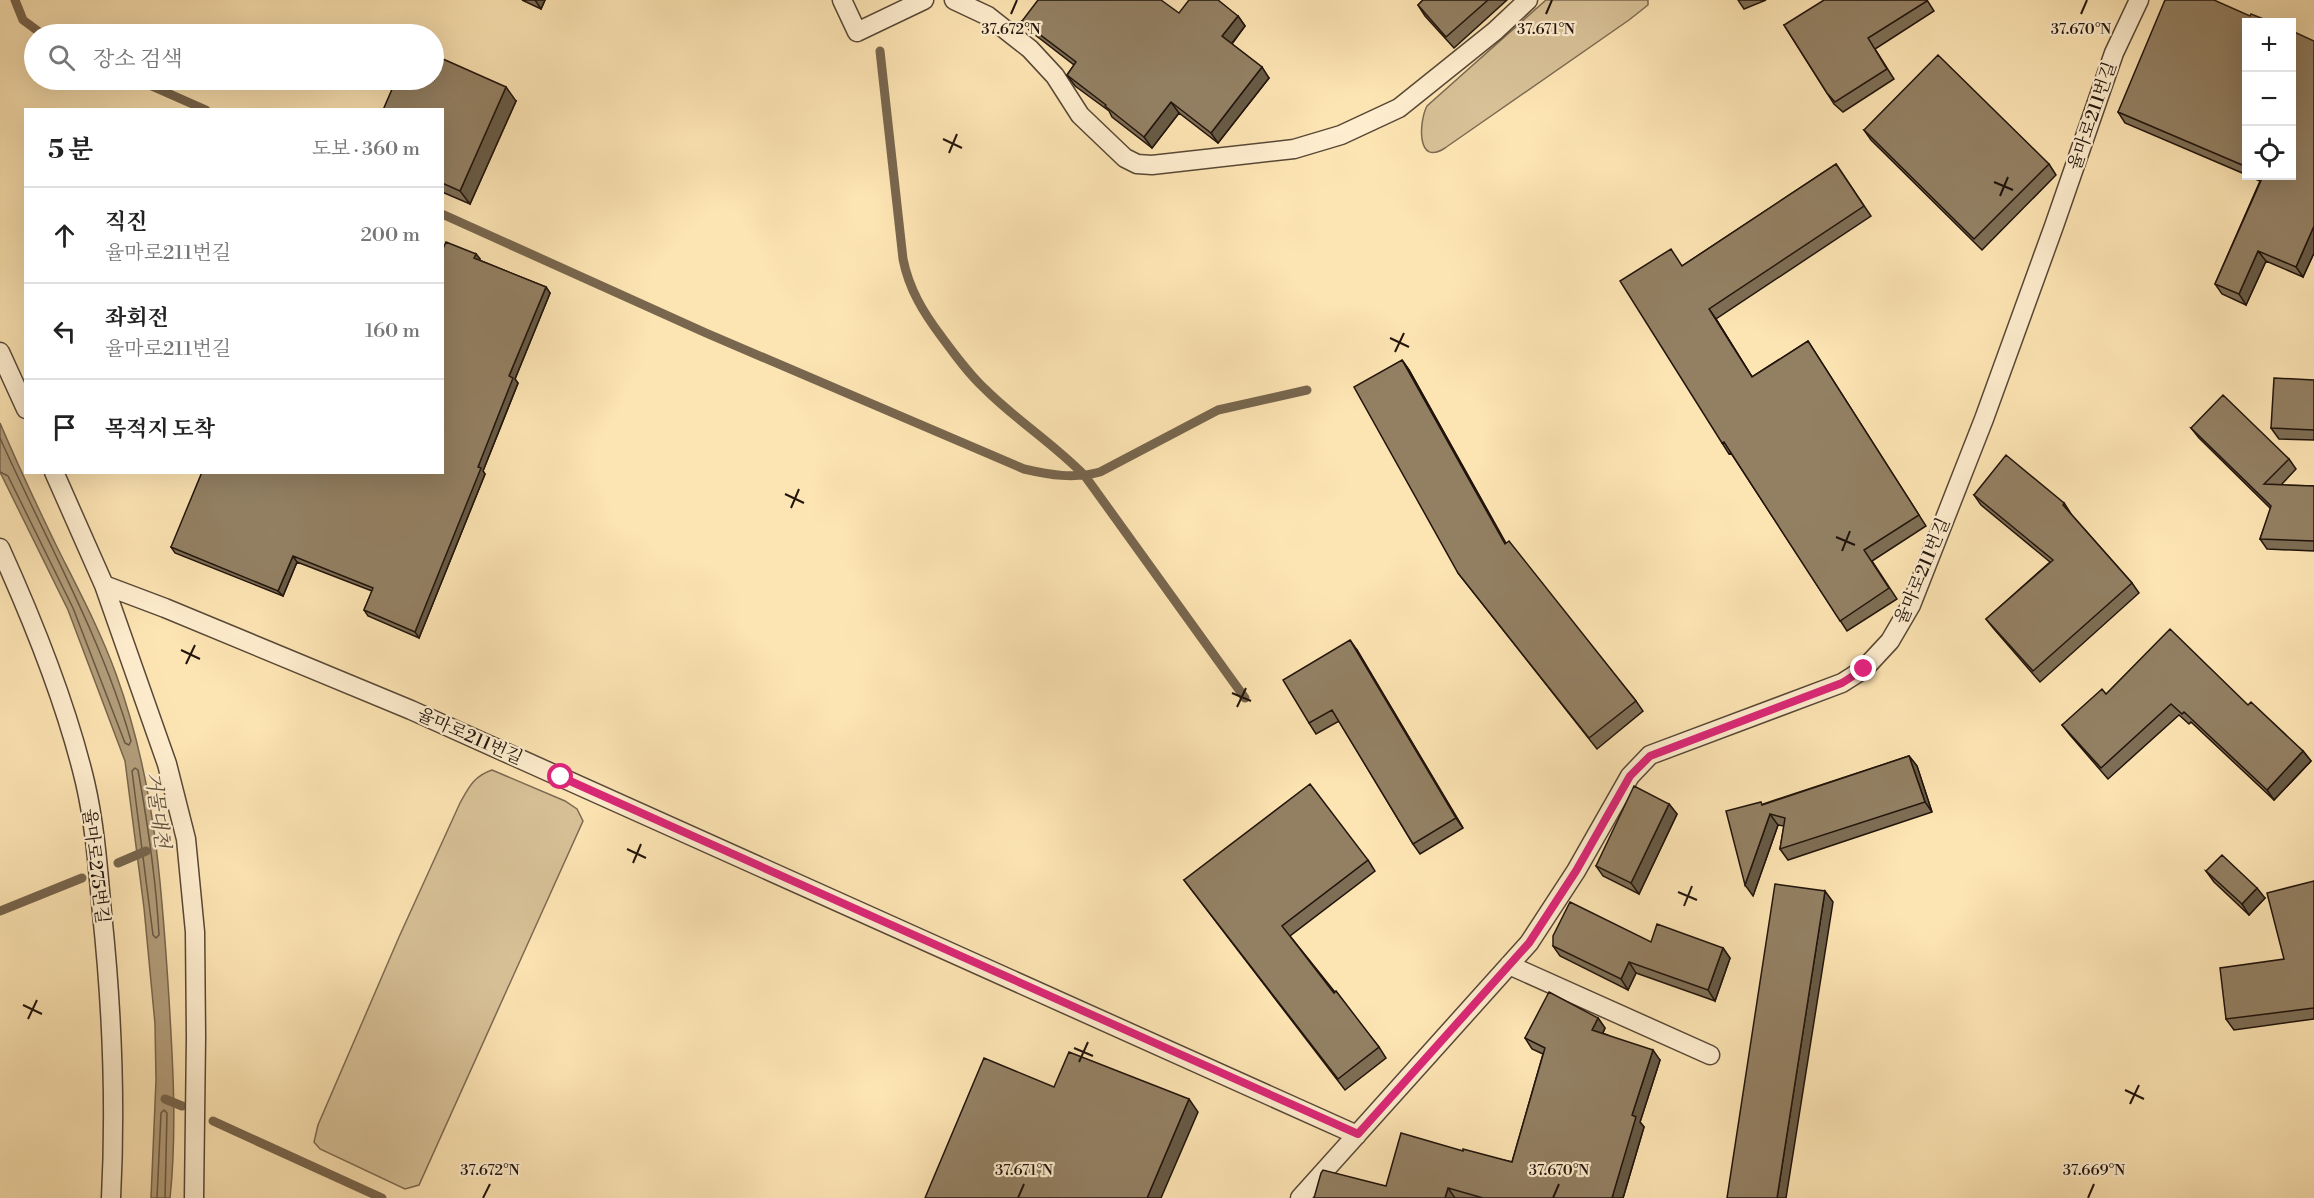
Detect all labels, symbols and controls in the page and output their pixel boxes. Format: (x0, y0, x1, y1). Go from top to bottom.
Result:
map controls (2242, 18, 2296, 180)
button: + (2242, 18, 2296, 72)
text: 37.672°N (981, 20, 1041, 39)
text: 37.671°N (1517, 20, 1575, 39)
text: 37.670°N (2051, 20, 2111, 39)
search box (24, 24, 444, 90)
icon: search (45, 41, 78, 74)
text: 장소 검색 (93, 46, 183, 73)
street label: 율마로211번길 (2063, 59, 2122, 174)
button: − (2242, 72, 2296, 126)
button: locate (2242, 126, 2296, 180)
text: 5 분 (48, 134, 93, 166)
text: 도보 · 360 m (312, 137, 420, 162)
text: 직진 (105, 209, 148, 236)
icon: ahead (48, 219, 81, 252)
text: 200 m (360, 223, 420, 248)
text: 율마로211번길 (105, 241, 231, 266)
text: 좌회전 (105, 305, 169, 332)
icon: left (48, 315, 81, 348)
text: 160 m (365, 319, 420, 344)
text: 율마로211번길 (105, 337, 231, 362)
icon: arrive (48, 411, 81, 444)
text: 목적지 도착 (105, 416, 215, 443)
street label: 율마로211번길 (1890, 514, 1955, 628)
route end (1850, 655, 1876, 681)
street label: 율마로211번길 (413, 703, 526, 770)
route start (547, 763, 573, 789)
water label: 거물대천 (139, 770, 175, 852)
street label: 율마로275번길 (77, 807, 114, 925)
text: 37.672°N (460, 1161, 520, 1180)
text: 37.671°N (995, 1161, 1053, 1180)
text: 37.670°N (1529, 1161, 1589, 1180)
text: 37.669°N (2063, 1161, 2125, 1180)

